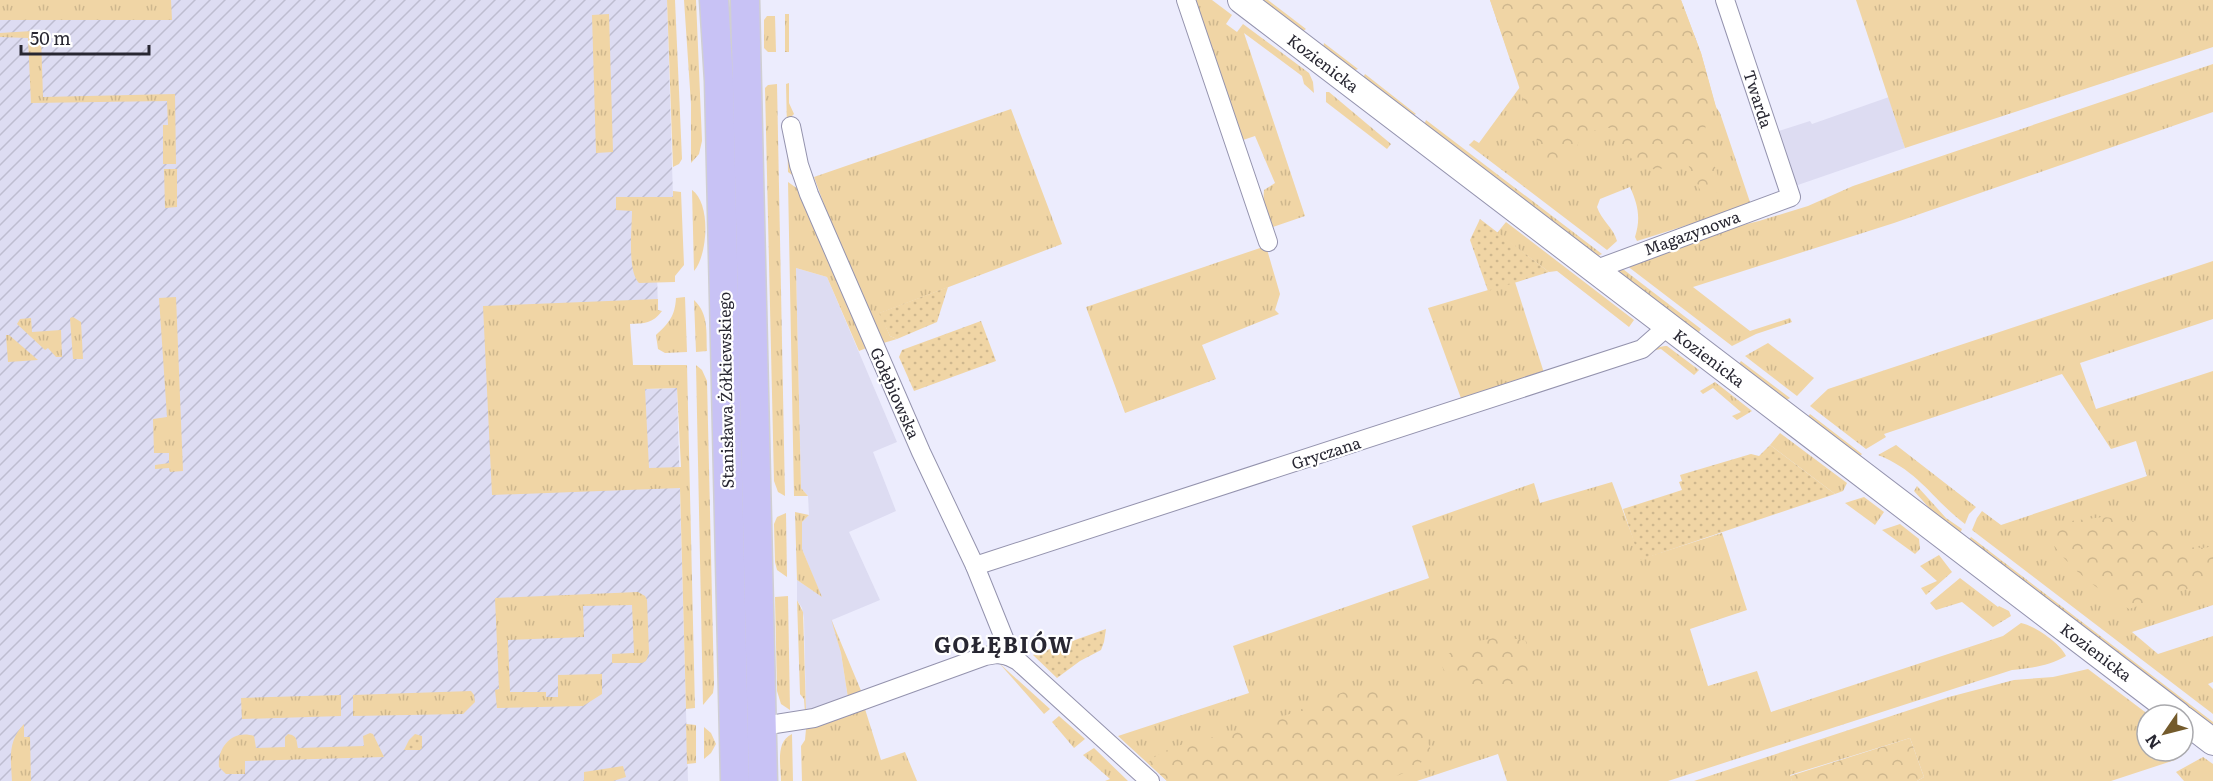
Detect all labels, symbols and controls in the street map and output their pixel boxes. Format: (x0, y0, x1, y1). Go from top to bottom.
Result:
scale bar (21, 18, 148, 56)
text: 50 m (30, 24, 71, 51)
street label: Kozienicka (1283, 27, 1365, 97)
street label: Twarda (1738, 67, 1780, 131)
street label: Magazynowa (1640, 203, 1743, 261)
street label: Stanisława Żółkiewskiego (711, 292, 739, 489)
street label: Kozienicka (1669, 322, 1751, 392)
street label: Gołębiowska (865, 343, 927, 442)
street label: Gryczana (1288, 429, 1364, 475)
street label: Kozienicka (2056, 616, 2138, 686)
district label: GOŁĘBIÓW (934, 627, 1074, 660)
north arrow (2135, 703, 2195, 763)
text: N (2138, 730, 2166, 755)

